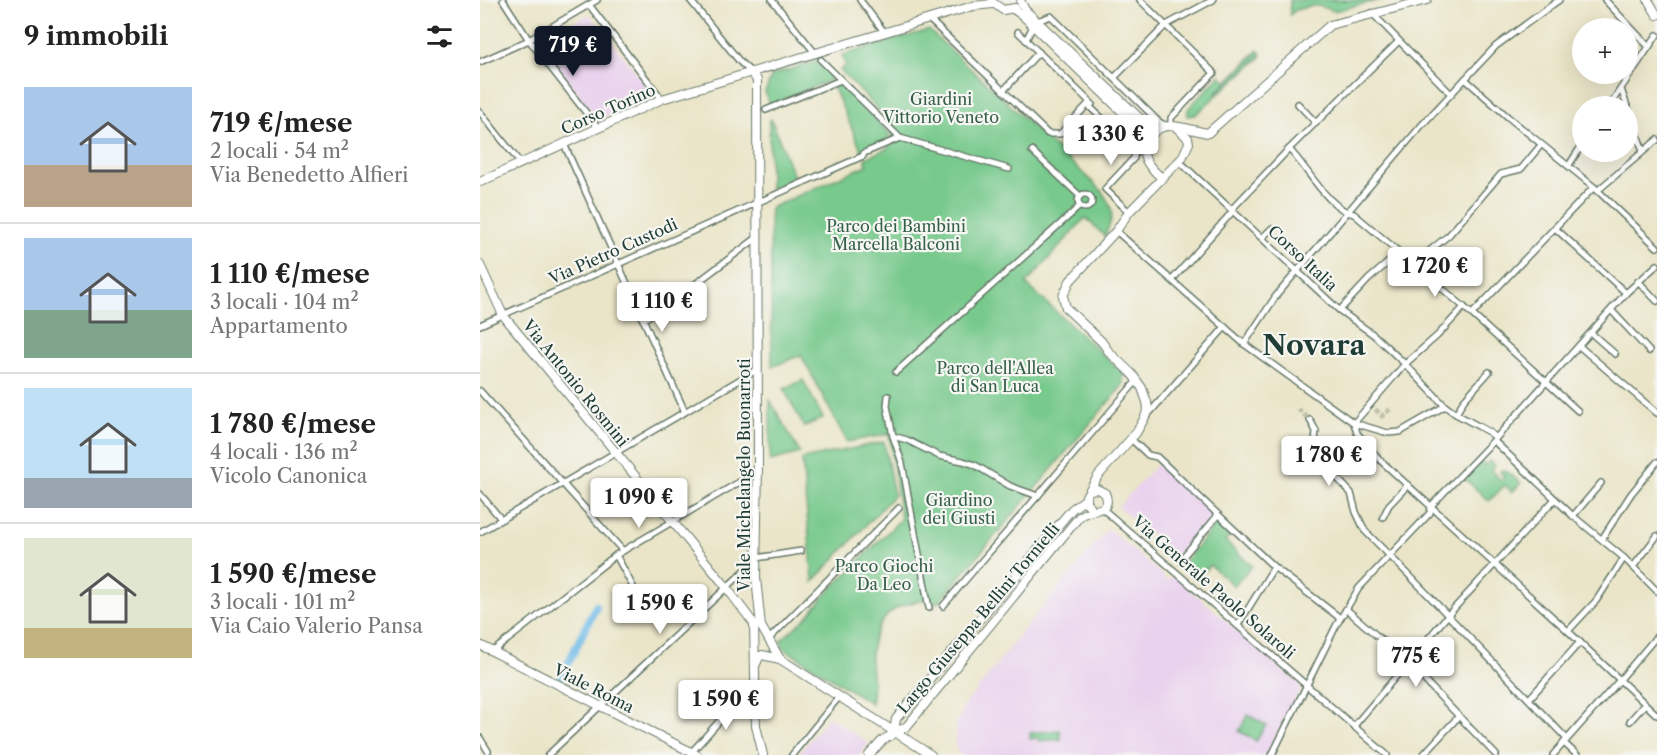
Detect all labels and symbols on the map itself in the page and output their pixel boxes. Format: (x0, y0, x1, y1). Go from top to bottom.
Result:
pin: 719 € (531, 26, 615, 77)
street label: Corso Torino (558, 79, 658, 139)
park label: Giardini Vittorio Veneto (882, 89, 999, 127)
pin: 1 330 € (1056, 115, 1166, 166)
street label: Via Pietro Custodi (545, 214, 681, 289)
park label: Parco dei Bambini Marcella Balconi (826, 216, 966, 254)
street label: Corso Italia (1264, 221, 1342, 296)
pin: 1 720 € (1380, 247, 1490, 298)
pin: 1 110 € (607, 282, 717, 333)
street label: Via Antonio Rosmini (518, 315, 633, 451)
district label: Novara (1262, 328, 1366, 362)
street label: Viale Michelangelo Buonarroti (734, 358, 754, 593)
park label: Parco dell'Allea di San Luca (936, 358, 1054, 396)
pin: 1 780 € (1274, 436, 1384, 487)
pin: 1 090 € (584, 478, 694, 529)
park label: Giardino dei Giusti (923, 490, 996, 528)
street label: Via Generale Paolo Solaroli (1128, 510, 1299, 663)
street label: Largo Giuseppa Bellini Tornielli (892, 519, 1064, 717)
park label: Parco Giochi Da Leo (835, 556, 933, 594)
pin: 1 590 € (605, 584, 715, 635)
pin: 775 € (1374, 637, 1458, 688)
street label: Viale Roma (550, 659, 638, 717)
pin: 1 590 € (671, 680, 781, 731)

